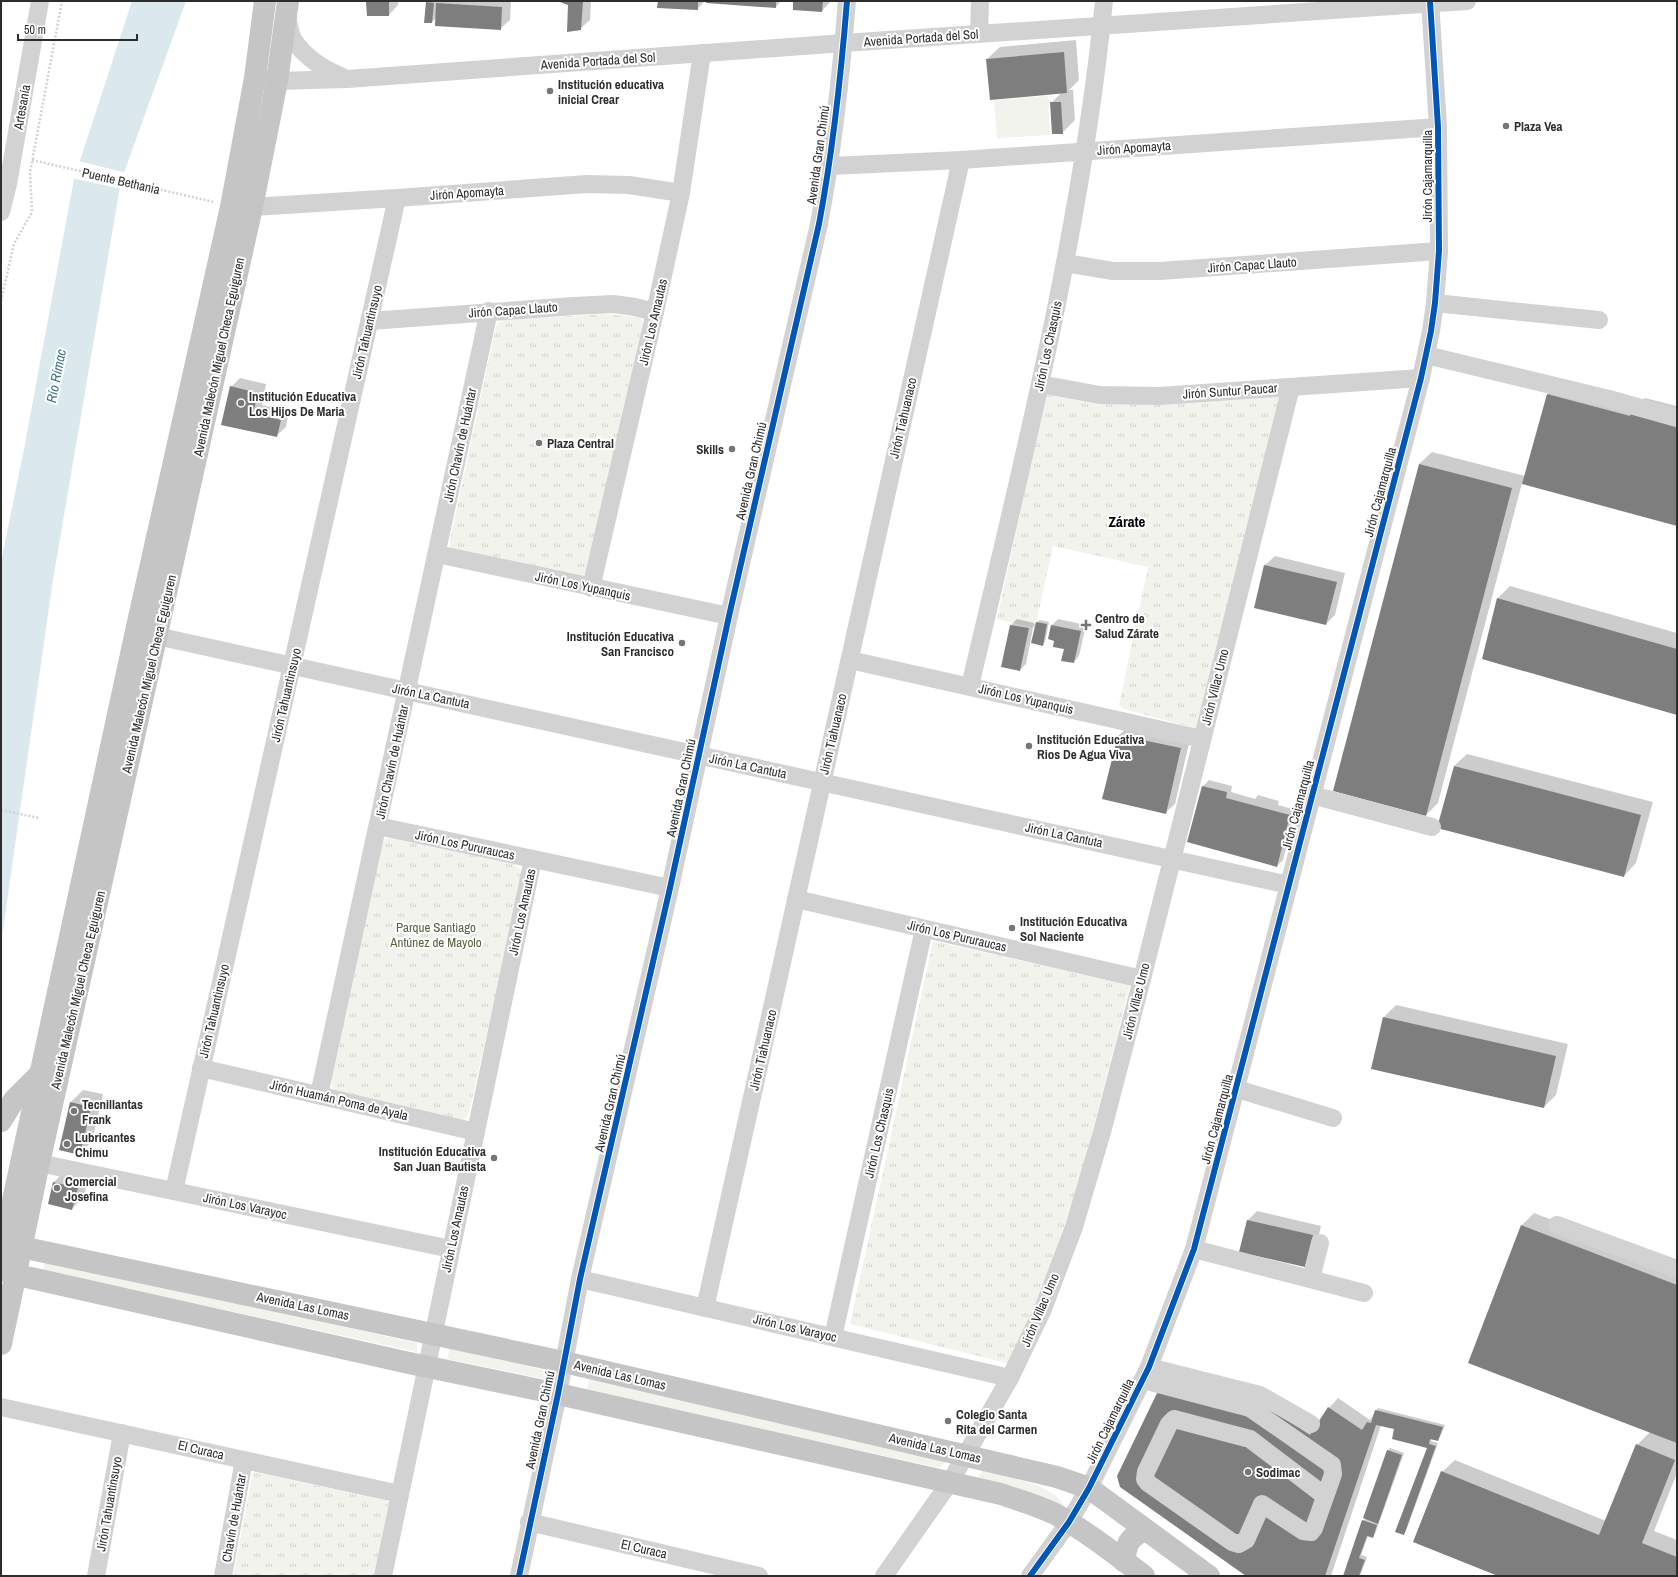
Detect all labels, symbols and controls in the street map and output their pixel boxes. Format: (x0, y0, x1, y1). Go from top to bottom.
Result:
scale bar (18, 16, 137, 42)
text: 50 m (24, 22, 46, 38)
street label: Avenida Portada del Sol (862, 26, 979, 51)
street label: Avenida Portada del Sol (539, 49, 656, 74)
place label: Institución educativa inicial Crear (558, 76, 664, 108)
street label: Artesanía (9, 83, 34, 132)
marker: Institución educativa inicial Crear (545, 86, 555, 96)
street label: Avenida Gran Chimú (802, 104, 833, 207)
place label: Plaza Vea (1514, 118, 1562, 135)
marker: Plaza Vea (1501, 121, 1511, 131)
street label: Jirón Cajamarquilla (1419, 130, 1436, 222)
street label: Jirón Apomayta (1096, 137, 1172, 159)
street label: Puente Bethania (80, 164, 162, 198)
street label: Jirón Apomayta (429, 182, 505, 204)
street label: Jirón Capac Llauto (1207, 253, 1297, 277)
street label: Avenida Malecón Miguel Checa Eguiguren (189, 256, 248, 459)
street label: Jirón Los Amautas (635, 277, 671, 367)
street label: Jirón Tahuantinsuyo (348, 283, 386, 381)
street label: Jirón Capac Llauto (468, 298, 558, 322)
street label: Jirón Los Chasquis (1030, 299, 1066, 393)
water label: Río Rímac (42, 347, 70, 404)
street label: Jirón Tiahuanaco (885, 376, 921, 460)
street label: Jirón Suntur Paucar (1182, 379, 1278, 403)
street label: Jirón Chavín de Huántar (440, 386, 480, 504)
place label: Institución Educativa Los Hijos De Maria (249, 388, 356, 420)
marker: Institución Educativa Los Hijos De Maria (236, 398, 246, 408)
street label: Avenida Gran Chimú (731, 420, 771, 523)
place label: Plaza Central (547, 435, 614, 452)
marker: Plaza Central (534, 438, 544, 448)
place label: Skills (696, 441, 724, 458)
marker: Skills (727, 444, 737, 454)
street label: Jirón Cajamarquilla (1360, 445, 1400, 539)
district label: Zárate (1109, 511, 1146, 532)
street label: Jirón Los Yupanquis (534, 568, 632, 604)
street label: Avenida Malecón Miguel Checa Eguiguren (118, 573, 180, 776)
place label: Centro de Salud Zárate (1095, 610, 1159, 642)
marker: Centro de Salud Zárate (1080, 619, 1092, 631)
place label: Institución Educativa San Francisco (567, 628, 674, 660)
marker: Institución Educativa San Francisco (677, 638, 687, 648)
street label: Jirón Tahuantinsuyo (267, 646, 305, 744)
street label: Jirón Villac Umo (1197, 647, 1233, 727)
street label: Jirón La Cantuta (391, 679, 471, 713)
street label: Jirón Los Yupanquis (977, 680, 1075, 718)
street label: Jirón Tiahuanaco (815, 692, 851, 776)
street label: Jirón Chavín de Huántar (372, 703, 412, 821)
place label: Institución Educativa Rios De Agua Viva (1037, 731, 1144, 763)
street label: Avenida Gran Chimú (662, 737, 700, 840)
marker: Institución Educativa Rios De Agua Viva (1024, 741, 1034, 751)
street label: Jirón La Cantuta (708, 749, 788, 783)
street label: Jirón Cajamarquilla (1278, 758, 1318, 852)
street label: Jirón La Cantuta (1024, 818, 1104, 852)
street label: Jirón Los Pururaucas (414, 826, 516, 864)
street label: Jirón Los Amautas (505, 867, 539, 957)
street label: Avenida Malecón Miguel Checa Eguiguren (47, 889, 109, 1092)
place label: Institución Educativa Sol Naciente (1020, 913, 1127, 945)
street label: Jirón Los Pururaucas (906, 916, 1008, 956)
park label: Parque Santiago Antúnez de Mayolo (389, 919, 482, 951)
marker: Institución Educativa Sol Naciente (1007, 923, 1017, 933)
street label: Jirón Villac Umo (1118, 961, 1154, 1041)
street label: Jirón Tahuantinsuyo (195, 962, 233, 1060)
street label: Jirón Tiahuanaco (745, 1008, 781, 1092)
street label: Avenida Gran Chimú (590, 1052, 630, 1155)
street label: Jirón Cajamarquilla (1197, 1072, 1237, 1166)
street label: Jirón Huamán Poma de Ayala (268, 1076, 410, 1124)
street label: Jirón Los Chasquis (860, 1086, 898, 1180)
place label: Tecnillantas Frank (82, 1096, 143, 1128)
marker: Tecnillantas Frank (69, 1106, 79, 1116)
place label: Lubricantes Chimu (75, 1129, 135, 1161)
marker: Lubricantes Chimu (62, 1139, 72, 1149)
place label: Institución Educativa San Juan Bautista (379, 1143, 486, 1175)
marker: Institución Educativa San Juan Bautista (489, 1153, 499, 1163)
place label: Comercial Josefina (65, 1173, 117, 1205)
marker: Comercial Josefina (52, 1183, 62, 1193)
street label: Jirón Los Amautas (438, 1184, 472, 1274)
street label: Jirón Los Varayoc (202, 1189, 288, 1223)
street label: Jirón Villac Umo (1017, 1271, 1063, 1349)
street label: Avenida Las Lomas (254, 1288, 351, 1324)
street label: Jirón Los Varayoc (752, 1310, 838, 1346)
street label: Avenida Las Lomas (571, 1356, 668, 1394)
street label: Avenida Gran Chimú (521, 1369, 559, 1472)
street label: Jirón Cajamarquilla (1082, 1376, 1138, 1466)
place label: Colegio Santa Rita del Carmen (956, 1406, 1037, 1438)
marker: Colegio Santa Rita del Carmen (943, 1416, 953, 1426)
street label: Avenida Las Lomas (886, 1429, 983, 1467)
street label: El Curaca (176, 1436, 226, 1464)
street label: Jirón Tahuantinsuyo (92, 1455, 126, 1553)
place label: Sodimac (1256, 1464, 1301, 1481)
marker: Sodimac (1243, 1467, 1253, 1477)
street label: Chavín de Huántar (218, 1472, 250, 1564)
street label: El Curaca (619, 1535, 669, 1563)

